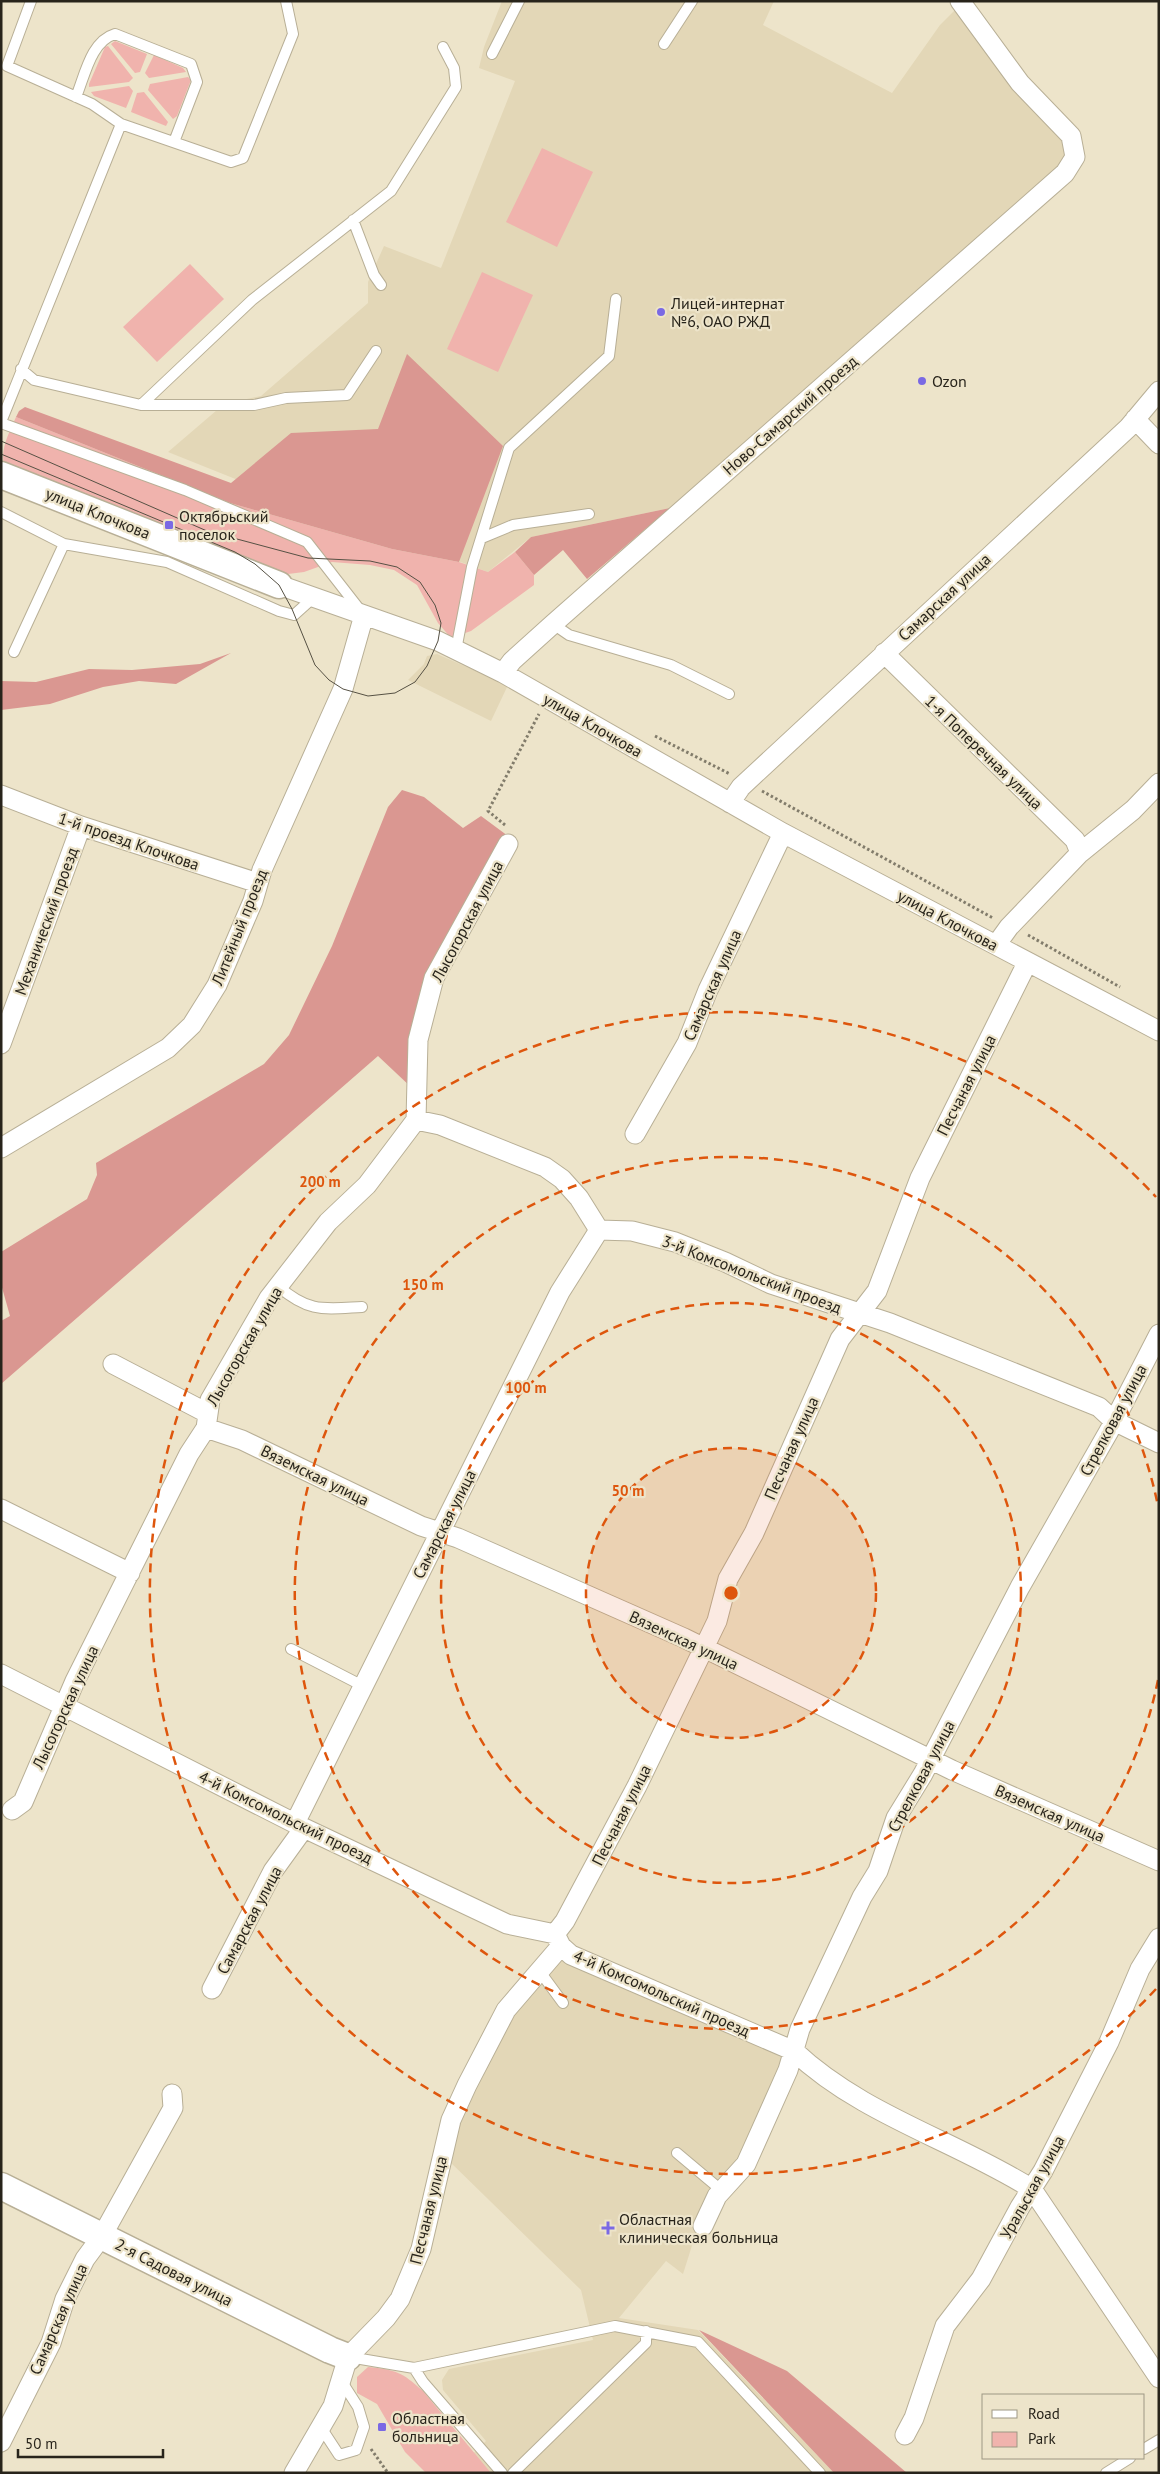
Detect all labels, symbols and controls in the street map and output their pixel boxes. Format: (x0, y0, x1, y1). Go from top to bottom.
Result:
place label: Лицей-интернат №6, ОАО РЖД (670, 293, 785, 331)
marker: Лицей-интернат №6, ОАО РЖД (655, 306, 667, 318)
street label: Ново-Самарский проезд (719, 351, 862, 479)
place label: Ozon (932, 371, 967, 391)
marker: Ozon (916, 375, 928, 387)
street label: улица Клочкова (43, 483, 153, 543)
place label: Октябрьский поселок (179, 506, 268, 544)
marker: Октябрьский поселок (163, 519, 175, 531)
street label: Самарская улица (894, 549, 994, 645)
street label: улица Клочкова (540, 689, 646, 761)
street label: 1-я Поперечная улица (921, 691, 1047, 813)
street label: 1-й проезд Клочкова (56, 808, 202, 874)
street label: Механический проезд (10, 844, 82, 998)
street label: Лысогорская улица (426, 857, 507, 986)
street label: Литейный проезд (206, 866, 272, 989)
street label: улица Клочкова (894, 885, 1002, 955)
street label: Самарская улица (679, 926, 745, 1044)
street label: Песчаная улица (932, 1031, 1000, 1139)
text: 200 m (299, 1172, 341, 1191)
street label: 3-й Комсомольский проезд (659, 1230, 845, 1318)
text: 150 m (402, 1275, 444, 1294)
street label: Лысогорская улица (201, 1283, 286, 1410)
street label: Стрелковая улица (1075, 1361, 1151, 1479)
text: 100 m (505, 1378, 547, 1397)
street label: Песчаная улица (759, 1393, 823, 1503)
street label: Вяземская улица (258, 1440, 372, 1510)
street label: Самарская улица (408, 1466, 480, 1582)
text: 50 m (612, 1481, 644, 1500)
centre of rings (722, 1584, 740, 1602)
street label: Вяземская улица (626, 1606, 742, 1674)
street label: Лысогорская улица (27, 1642, 102, 1773)
street label: Стрелковая улица (883, 1717, 959, 1835)
street label: Песчаная улица (587, 1761, 655, 1869)
street label: 4-й Комсомольский проезд (196, 1766, 376, 1868)
street label: Вяземская улица (992, 1780, 1108, 1846)
street label: Самарская улица (212, 1863, 286, 1977)
street label: 4-й Комсомольский проезд (571, 1945, 754, 2041)
street label: Уральская улица (995, 2132, 1069, 2242)
street label: Песчаная улица (405, 2154, 451, 2266)
place label: Областная клиническая больница (619, 2209, 778, 2247)
marker: Областная клиническая больница (601, 2221, 615, 2235)
street label: 2-я Садовая улица (112, 2234, 236, 2310)
street label: Самарская улица (25, 2260, 91, 2378)
legend (982, 2394, 1145, 2459)
text: Road (1028, 2404, 1060, 2423)
place label: Областная больница (392, 2408, 465, 2446)
marker: Областная больница (376, 2421, 388, 2433)
scale bar (18, 2426, 162, 2458)
text: Park (1028, 2429, 1056, 2448)
text: 50 m (25, 2434, 58, 2453)

